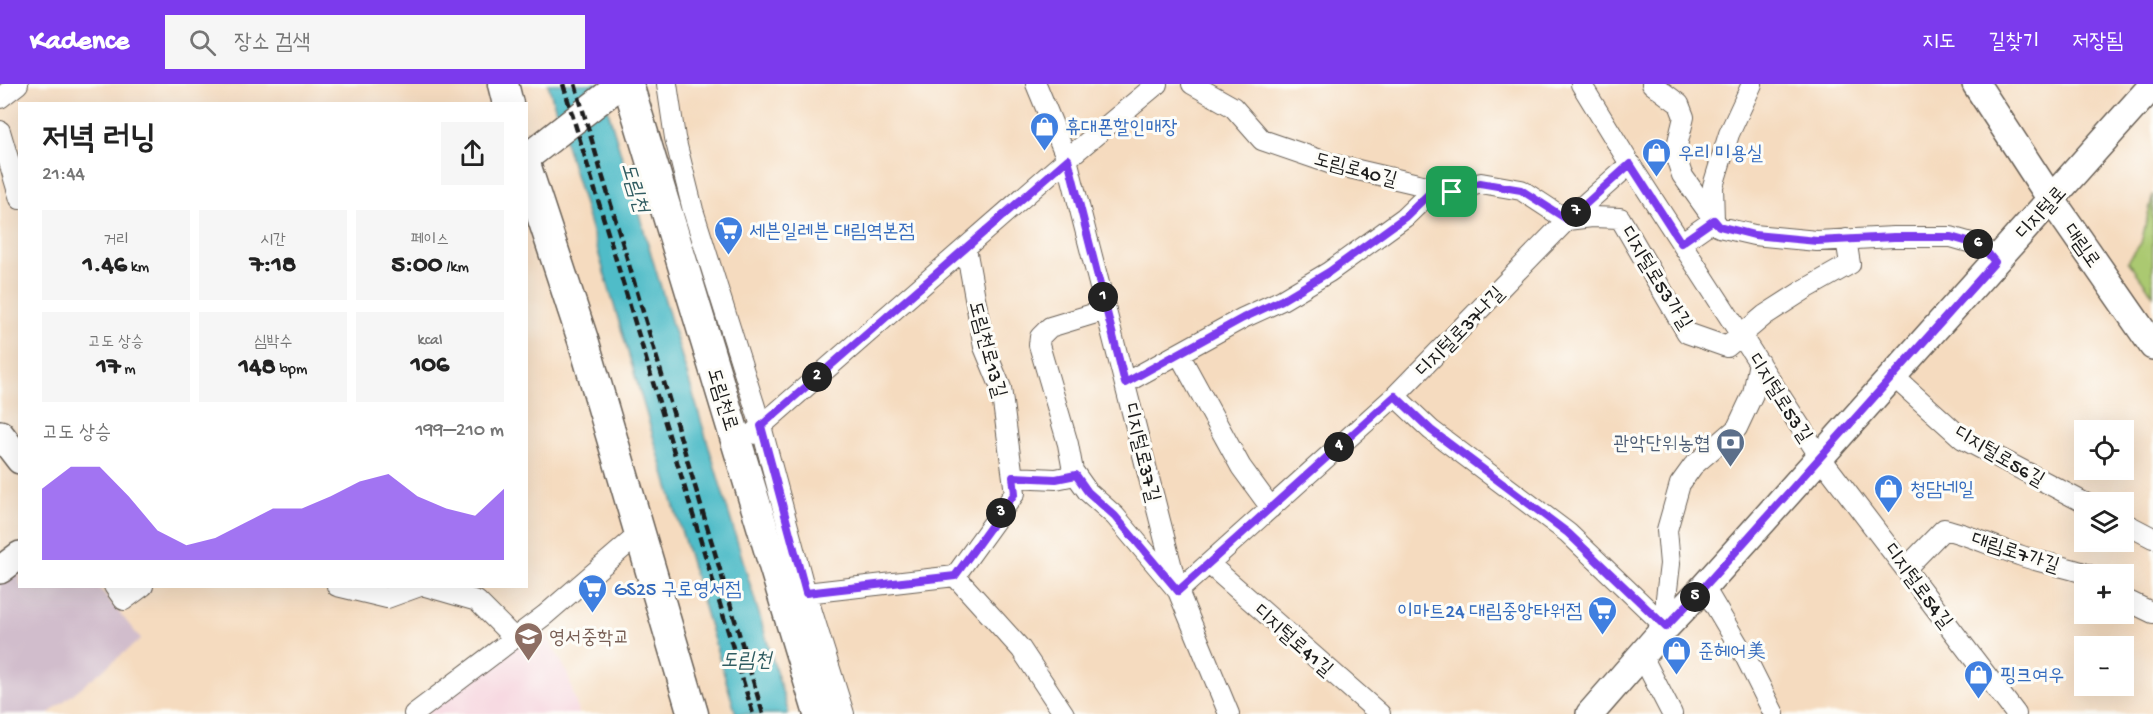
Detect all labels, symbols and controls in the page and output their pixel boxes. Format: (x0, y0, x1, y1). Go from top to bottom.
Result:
search box (165, 15, 585, 69)
text: Kadence (30, 26, 129, 59)
icon: search (186, 26, 219, 59)
text: 장소 검색 (234, 31, 310, 57)
text: 지도 (1922, 31, 1956, 56)
text: 길찾기 (1989, 31, 2039, 56)
text: 저장됨 (2072, 31, 2123, 56)
shop icon: 휴대폰할인매장 (1028, 110, 1060, 152)
place label: 휴대폰할인매장 (1065, 117, 1178, 141)
text: 저녁 러닝 (42, 122, 156, 160)
button: share (441, 122, 504, 185)
shop icon: 우리 미용실 (1641, 136, 1673, 178)
place label: 우리 미용실 (1678, 144, 1763, 167)
street label: 도림로40길 (1311, 149, 1399, 194)
water label: 도림천 (613, 160, 653, 218)
text: 21:44 (42, 164, 85, 187)
pin (1426, 166, 1477, 217)
icon: arrive (1435, 175, 1468, 208)
street label: 디지털로 (2013, 183, 2073, 246)
pin: 7 (1561, 197, 1591, 227)
text: 7 (1572, 202, 1580, 221)
supermarket icon: 세븐일레븐 대림역본점 (712, 214, 744, 256)
street label: 대림로 (2057, 221, 2103, 273)
place label: 세븐일레븐 대림역본점 (749, 222, 915, 245)
street label: 디지털로53가길 (1613, 223, 1695, 335)
pin: 6 (1963, 229, 1993, 259)
text: 거리 (103, 232, 129, 251)
text: 시간 (260, 232, 286, 251)
text: 페이스 (411, 232, 449, 251)
text: 6 (1974, 234, 1982, 253)
text: 1.46 (83, 251, 127, 282)
text: 7:18 (250, 251, 296, 282)
text: 5:00 (391, 251, 443, 282)
text: km (127, 259, 149, 278)
text: /km (443, 259, 469, 278)
pin: 1 (1088, 282, 1118, 312)
street label: 디지털로37나길 (1412, 283, 1511, 384)
text: 1 (1100, 287, 1106, 306)
street label: 도림천로13길 (962, 299, 1010, 401)
text: kcal (418, 332, 442, 351)
text: 고도 상승 (88, 334, 144, 353)
text: 심박수 (254, 334, 292, 353)
street label: 디지털로53길 (1741, 350, 1815, 448)
text: 106 (411, 351, 449, 382)
text: 17 (96, 353, 120, 384)
text: 148 (239, 353, 276, 384)
text: m (120, 361, 136, 380)
text: bpm (276, 361, 307, 380)
pin: 2 (802, 362, 832, 392)
street label: 도림천로 (700, 366, 741, 434)
text: 2 (813, 367, 821, 386)
street label: 디지털로37길 (1116, 401, 1163, 505)
text: 199–210 m (415, 420, 504, 443)
map controls (2074, 420, 2134, 696)
button: locate (2074, 420, 2134, 480)
text: 고도 상승 (42, 423, 111, 446)
street label: 디지털로56길 (1949, 423, 2048, 493)
bank icon: 관악단위농협 (1715, 426, 1747, 468)
pin: 4 (1324, 432, 1354, 462)
place label: 관악단위농협 (1613, 434, 1710, 457)
text: 4 (1335, 437, 1343, 456)
shop icon: 청담네일 (1873, 472, 1905, 514)
place label: 청담네일 (1910, 480, 1974, 503)
button: layers (2074, 492, 2134, 552)
pin: 3 (986, 498, 1016, 528)
text: 3 (997, 503, 1005, 522)
street label: 대림로7가길 (1968, 529, 2062, 579)
street label: 디지털로54길 (1877, 540, 1956, 634)
button: + (2074, 564, 2134, 624)
supermarket icon: GS25 구로영서점 (577, 572, 609, 614)
place label: GS25 구로영서점 (614, 580, 741, 603)
pin: 5 (1680, 582, 1710, 612)
text: 5 (1691, 587, 1699, 606)
supermarket icon: 이마트24 대림중앙타워점 (1587, 594, 1619, 636)
street label: 디지털로41길 (1247, 601, 1336, 682)
place label: 이마트24 대림중앙타워점 (1397, 602, 1582, 625)
school or university icon: 영서중학교 (512, 620, 544, 662)
place label: 영서중학교 (549, 628, 629, 651)
shop icon: 준헤어美 (1661, 634, 1693, 676)
button: − (2074, 636, 2134, 696)
place label: 준헤어美 (1698, 640, 1766, 665)
water label: 도림천 (721, 650, 773, 675)
shop icon: 핑크여우 (1963, 658, 1995, 700)
place label: 핑크여우 (2000, 666, 2064, 689)

